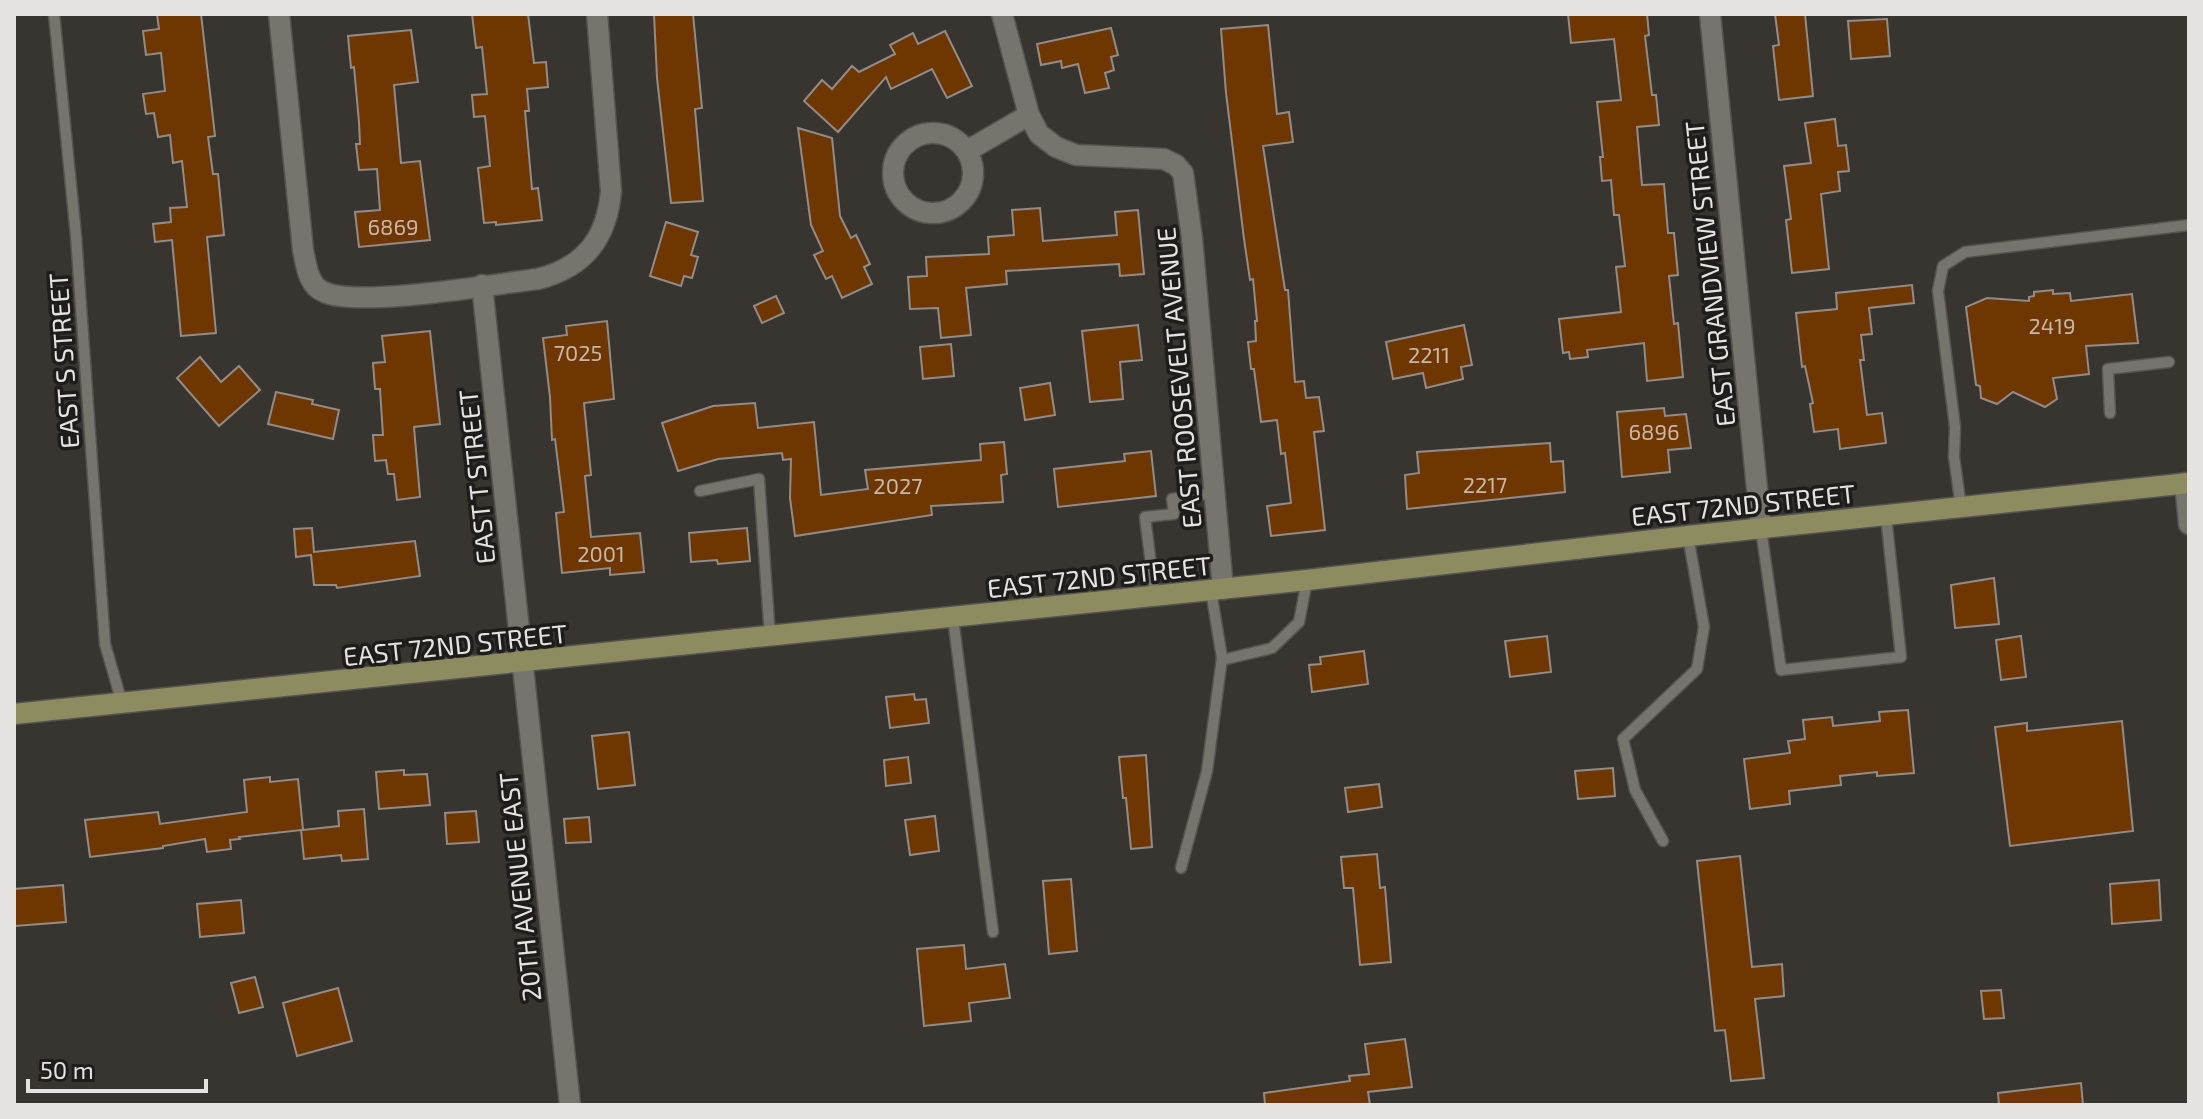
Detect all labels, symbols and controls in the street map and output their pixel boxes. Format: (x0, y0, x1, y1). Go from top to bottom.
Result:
street label: EAST GRANDVIEW STREET (1678, 120, 1740, 428)
house number: 6869 (367, 213, 419, 239)
street label: EAST ROOSEVELT AVENUE (1149, 226, 1207, 530)
street label: EAST S STREET (41, 272, 85, 450)
house number: 2419 (2028, 312, 2076, 338)
house number: 7025 (554, 339, 602, 365)
house number: 2211 (1408, 341, 1450, 367)
street label: EAST T STREET (451, 388, 501, 566)
house number: 6896 (1628, 418, 1680, 444)
house number: 2217 (1463, 471, 1507, 497)
house number: 2027 (873, 472, 923, 498)
street label: EAST 72ND STREET (1630, 477, 1856, 531)
house number: 2001 (577, 540, 625, 566)
street label: EAST 72ND STREET (986, 549, 1212, 603)
street label: EAST 72ND STREET (342, 617, 568, 671)
street label: 20TH AVENUE EAST (492, 771, 546, 1003)
scale bar (28, 1043, 206, 1093)
text: 50 m (40, 1055, 94, 1084)

